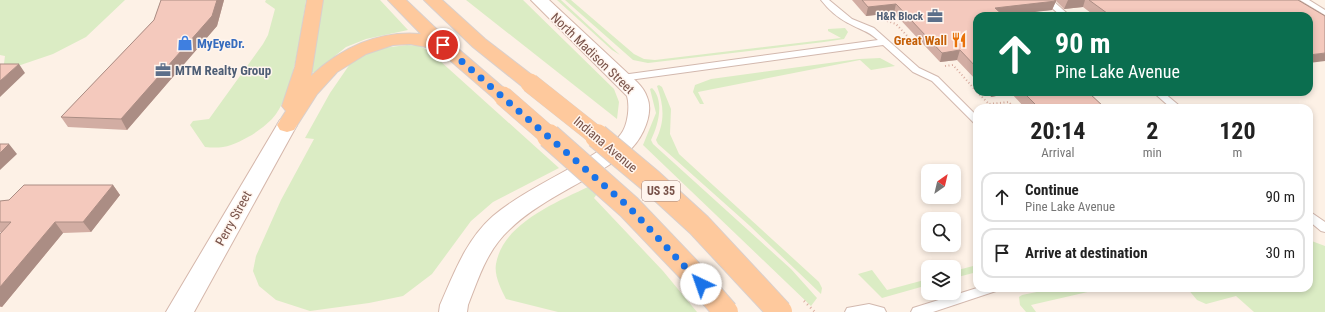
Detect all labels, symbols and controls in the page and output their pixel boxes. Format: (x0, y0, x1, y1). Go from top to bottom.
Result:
office icon: H&R Block (926, 7, 944, 25)
street label: North Madison Street (548, 10, 637, 97)
place label: H&R Block (877, 10, 924, 23)
text: 90 m (1055, 27, 1111, 60)
pin (426, 28, 460, 62)
icon: ahead (989, 28, 1041, 80)
restaurant icon: Great Wall (950, 31, 968, 49)
place label: Great Wall (894, 33, 947, 48)
shop icon: MyEyeDr. (176, 34, 194, 52)
icon: arrive (432, 34, 454, 56)
place label: MyEyeDr. (197, 36, 245, 51)
office icon: MTM Realty Group (154, 61, 172, 79)
text: Pine Lake Avenue (1055, 61, 1180, 82)
place label: MTM Realty Group (175, 63, 271, 78)
street label: Indiana Avenue (571, 114, 640, 175)
text: 20:14 (1030, 117, 1085, 145)
text: 2 (1146, 117, 1158, 145)
text: 120 (1219, 117, 1256, 145)
text: Arrival (1041, 145, 1074, 160)
text: min (1143, 145, 1162, 160)
text: m (1233, 145, 1242, 160)
north arrow (921, 164, 961, 204)
map controls (921, 164, 961, 300)
road number: US 35 (642, 181, 680, 201)
text: Continue (1025, 181, 1079, 199)
icon: ahead (991, 186, 1013, 208)
street label: Perry Street (212, 188, 255, 248)
text: 90 m (1265, 188, 1295, 206)
text: Pine Lake Avenue (1025, 199, 1115, 214)
button: search (921, 212, 961, 252)
icon: arrive (991, 242, 1013, 264)
text: Arrive at destination (1025, 244, 1148, 262)
text: 30 m (1265, 244, 1295, 262)
button: layers (921, 260, 961, 300)
position arrow (680, 263, 722, 305)

